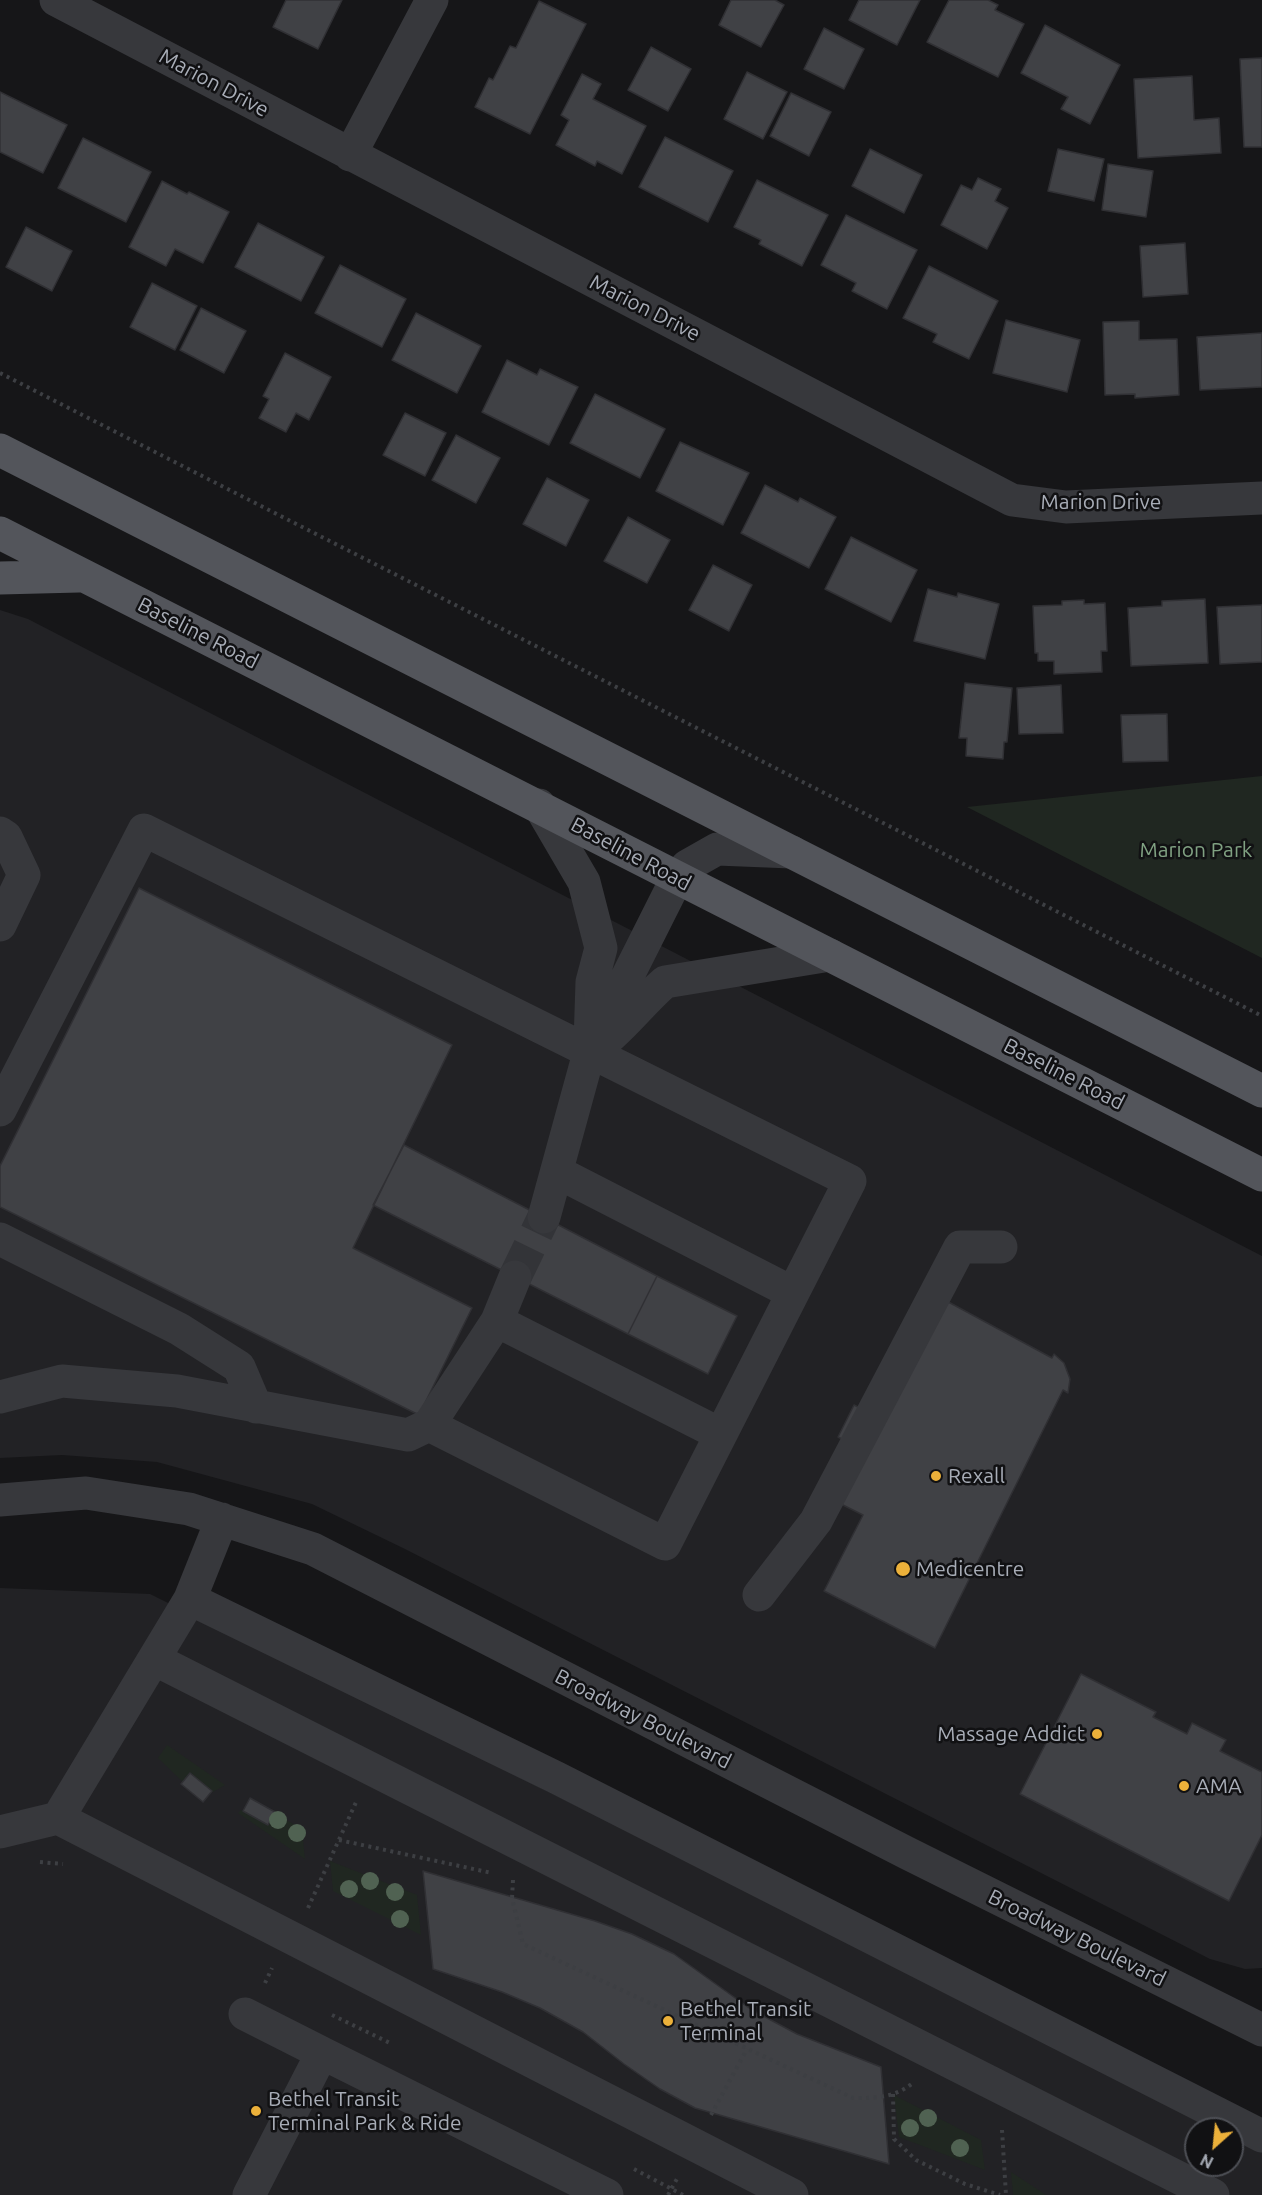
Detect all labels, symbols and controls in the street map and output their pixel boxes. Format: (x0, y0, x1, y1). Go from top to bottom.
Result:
street label: Marion Drive (155, 44, 273, 122)
street label: Marion Drive (585, 269, 705, 347)
street label: Marion Drive (1041, 489, 1161, 515)
street label: Baseline Road (133, 592, 263, 674)
street label: Baseline Road (567, 812, 695, 896)
park label: Marion Park (1140, 837, 1252, 863)
street label: Baseline Road (999, 1033, 1129, 1115)
place label: Rexall (948, 1463, 1005, 1489)
marker: Rexall (929, 1469, 943, 1483)
place label: Medicentre (916, 1556, 1024, 1582)
marker: Medicentre (894, 1560, 912, 1578)
street label: Broadway Boulevard (551, 1664, 735, 1774)
place label: Massage Addict (937, 1721, 1085, 1747)
marker: Massage Addict (1090, 1727, 1104, 1741)
place label: AMA (1196, 1773, 1242, 1799)
marker: AMA (1177, 1779, 1191, 1793)
street label: Broadway Boulevard (984, 1884, 1170, 1992)
place label: Bethel Transit Terminal (680, 1996, 811, 2046)
marker: Bethel Transit Terminal (661, 2014, 675, 2028)
place label: Bethel Transit Terminal Park & Ride (268, 2086, 462, 2136)
marker: Bethel Transit Terminal Park & Ride (249, 2104, 263, 2118)
north arrow (1184, 2117, 1244, 2177)
text: N (1197, 2151, 1216, 2172)

